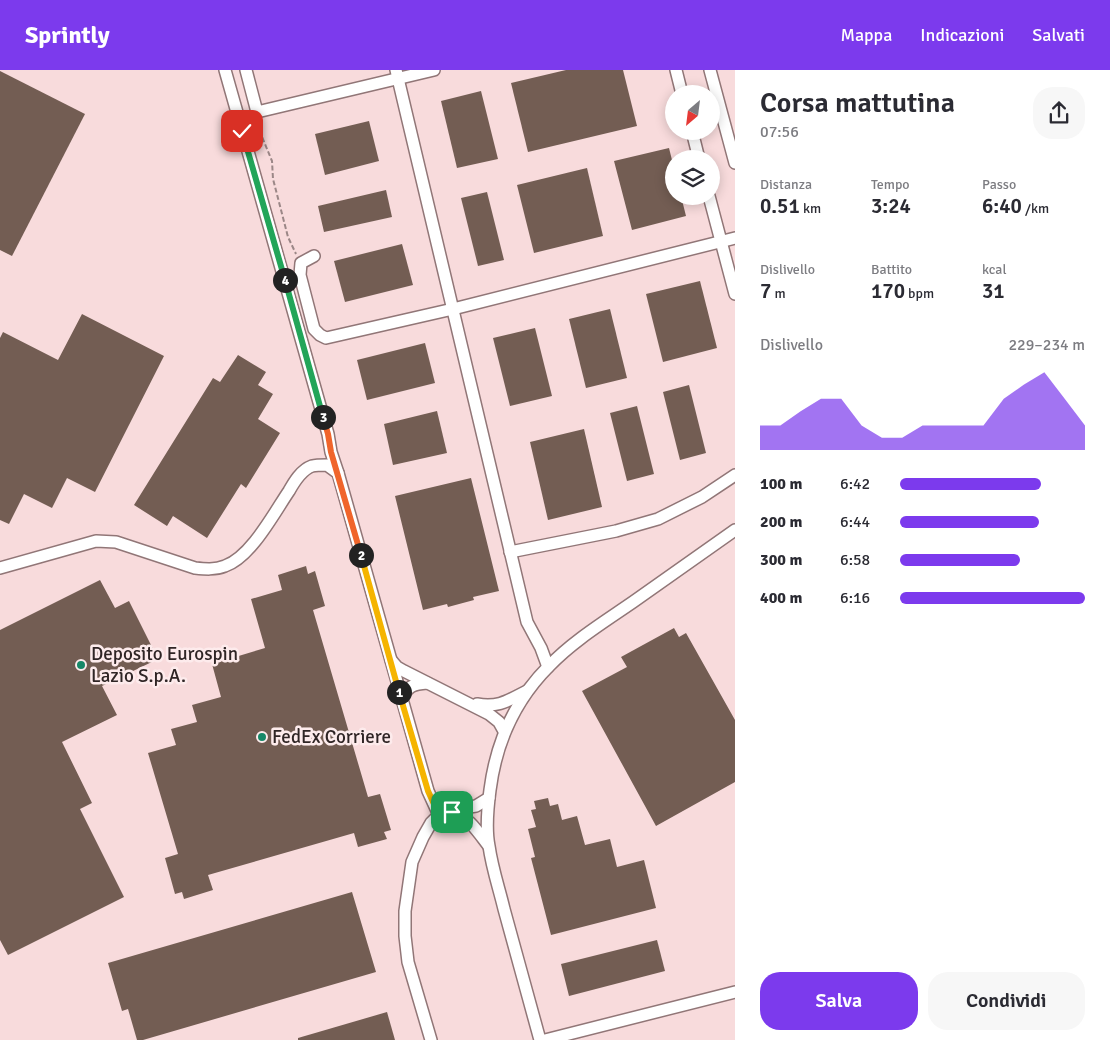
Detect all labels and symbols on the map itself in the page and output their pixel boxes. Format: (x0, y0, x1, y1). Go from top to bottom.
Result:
north arrow (665, 85, 720, 140)
pin (221, 110, 263, 152)
pin: 4 (272, 268, 298, 292)
pin: 3 (310, 404, 336, 430)
pin: 2 (348, 542, 374, 568)
place label: Deposito Eurospin Lazio S.p.A. (91, 642, 238, 688)
marker: Deposito Eurospin Lazio S.p.A. (75, 659, 87, 671)
pin: 1 (386, 680, 412, 704)
place label: FedEx Corriere (272, 725, 391, 749)
marker: FedEx Corriere (256, 731, 268, 743)
pin (431, 791, 473, 833)

